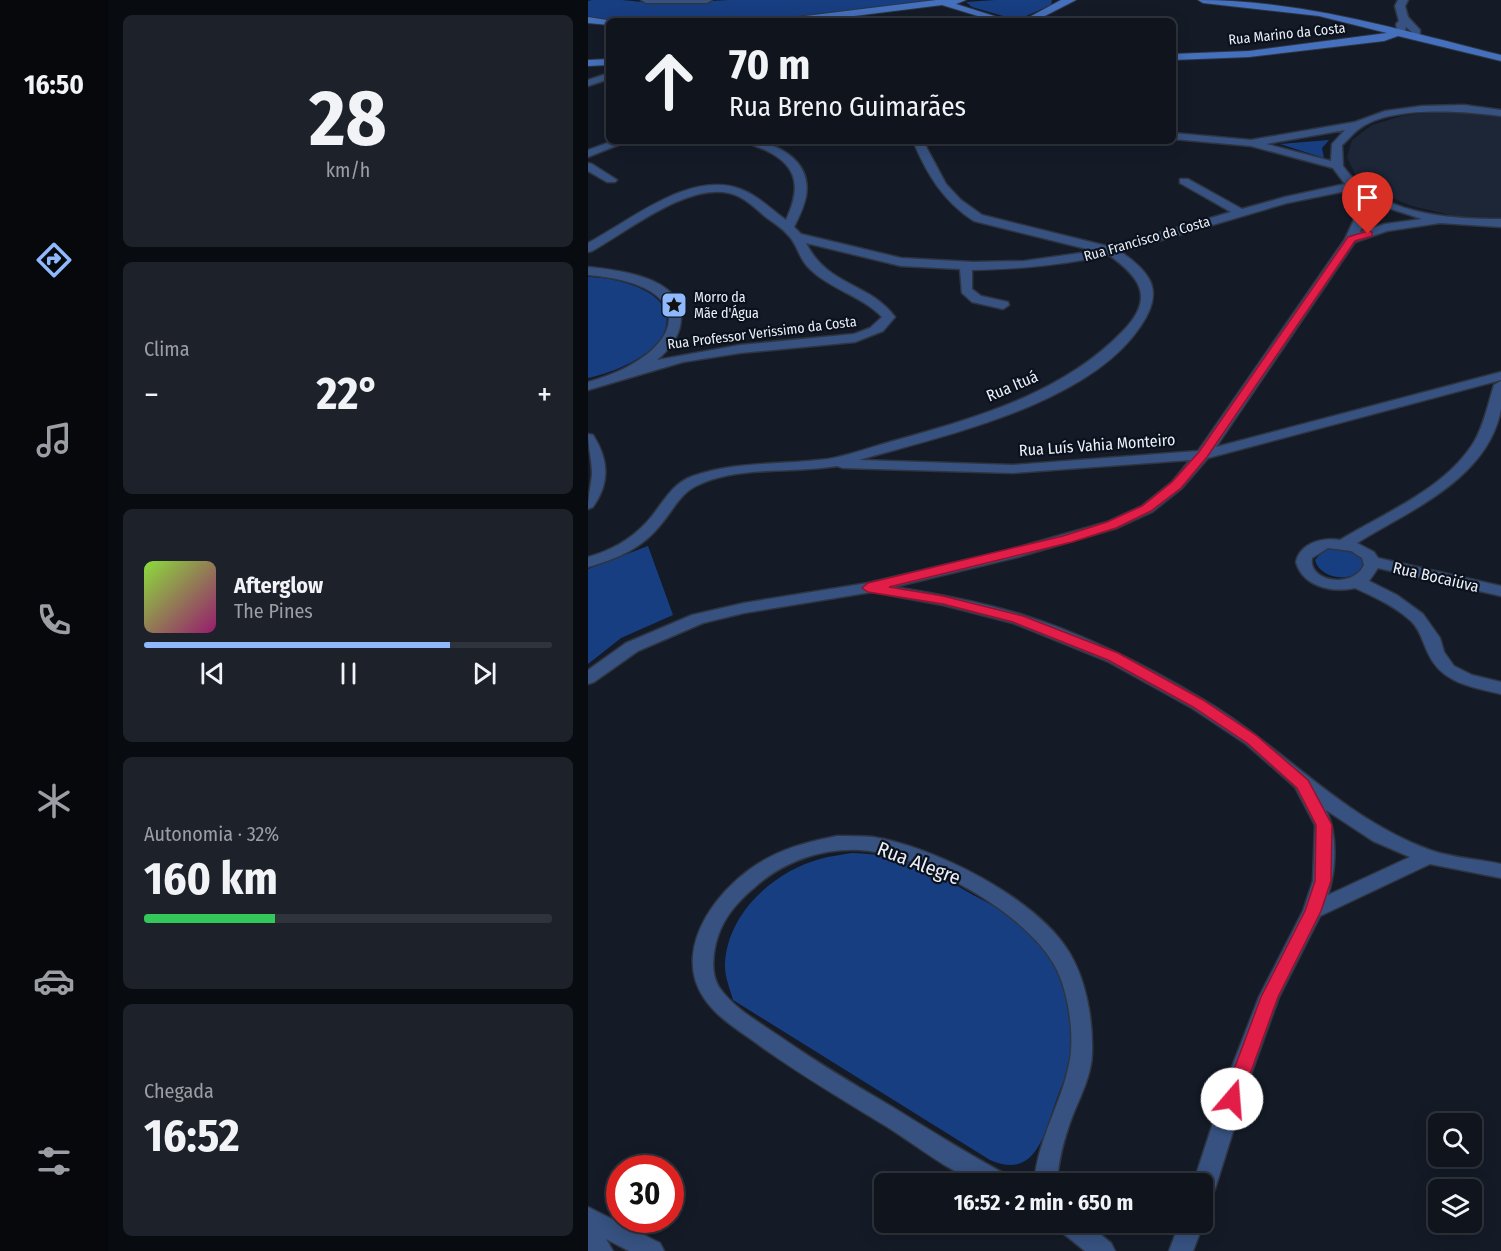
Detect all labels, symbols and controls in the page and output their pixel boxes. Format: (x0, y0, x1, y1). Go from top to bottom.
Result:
street label: Rua Marino da Costa (1228, 19, 1346, 49)
text: 70 m (729, 40, 810, 90)
icon: ahead (630, 42, 708, 120)
text: 16:50 (24, 69, 84, 101)
text: 28 (309, 72, 387, 166)
text: Rua Breno Guimarães (729, 91, 966, 123)
text: km/h (326, 158, 370, 182)
pin (1342, 172, 1393, 234)
icon: arrive (1351, 181, 1384, 214)
street label: Rua Francisco da Costa (1082, 213, 1212, 265)
icon: directions (33, 239, 75, 281)
place label: Morro da Mãe d'Água (694, 289, 759, 322)
place icon: Morro da Mãe d'Água (659, 290, 689, 320)
street label: Rua Professor Verissimo da Costa (666, 313, 858, 353)
text: Clima (144, 337, 189, 361)
text: 22° (317, 367, 379, 421)
street label: Rua Ituá (983, 367, 1041, 405)
text: − (144, 375, 159, 415)
text: + (537, 375, 552, 415)
icon: music (33, 419, 75, 461)
street label: Rua Luís Vahia Monteiro (1018, 430, 1176, 460)
street label: Rua Bocaiúva (1391, 558, 1481, 596)
text: Afterglow (234, 572, 323, 599)
icon: phone (33, 599, 75, 641)
text: The Pines (234, 599, 313, 623)
icon: previous (196, 657, 229, 690)
icon: pause (332, 657, 365, 690)
icon: next (468, 657, 501, 690)
icon: climate (33, 780, 75, 822)
text: Autonomia · 32% (144, 822, 279, 846)
street label: Rua Alegre (874, 836, 964, 890)
text: 160 km (144, 852, 278, 906)
icon: car (33, 960, 75, 1002)
position arrow (1200, 1067, 1264, 1131)
text: Chegada (144, 1079, 214, 1103)
text: 16:52 (144, 1109, 240, 1163)
map controls (1428, 1113, 1482, 1233)
button: search (1428, 1113, 1482, 1167)
icon: filters (33, 1140, 75, 1182)
speed limit sign: 30 (606, 1155, 684, 1233)
button: layers (1428, 1179, 1482, 1233)
text: 16:52 · 2 min · 650 m (954, 1189, 1133, 1216)

